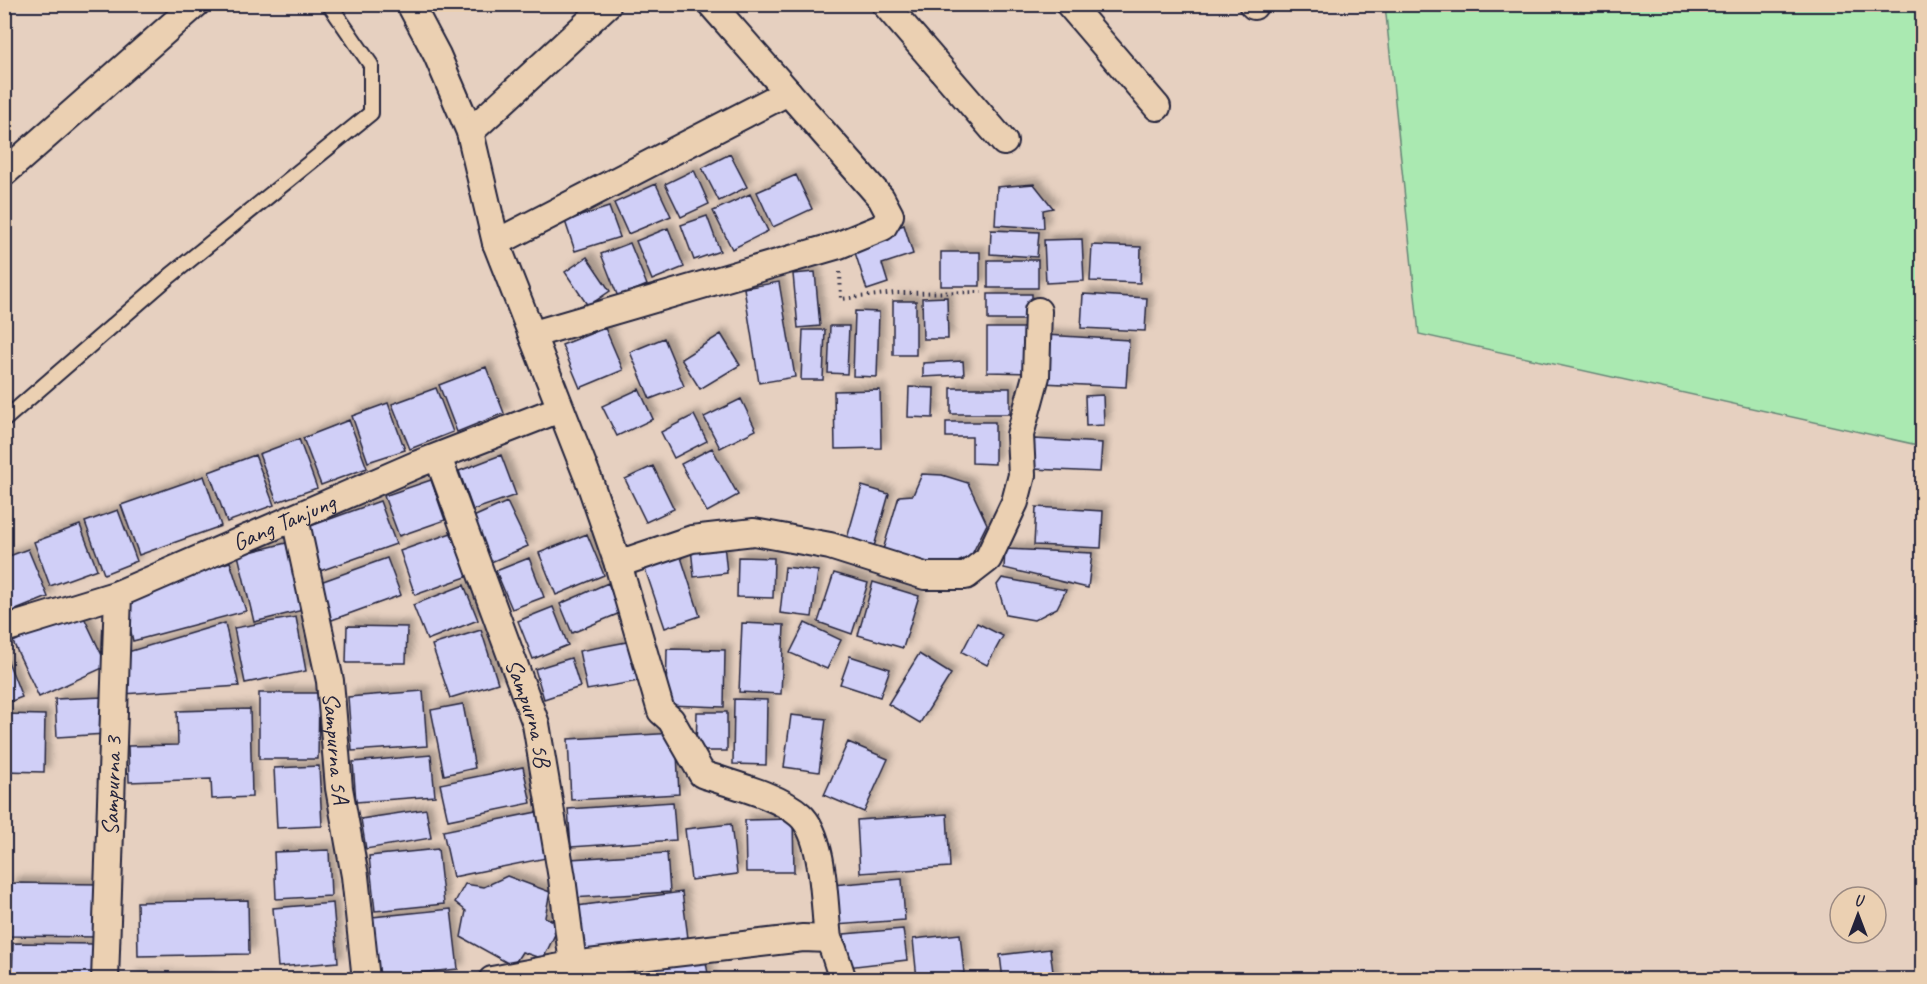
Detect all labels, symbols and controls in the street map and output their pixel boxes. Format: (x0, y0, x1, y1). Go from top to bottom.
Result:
street label: Gang Tanjung (228, 486, 341, 558)
street label: Sampurna 5B (498, 655, 558, 771)
street label: Sampurna 5A (316, 691, 357, 807)
street label: Sampurna 3 (95, 734, 128, 836)
north arrow (1828, 885, 1888, 945)
text: U (1854, 891, 1865, 911)

